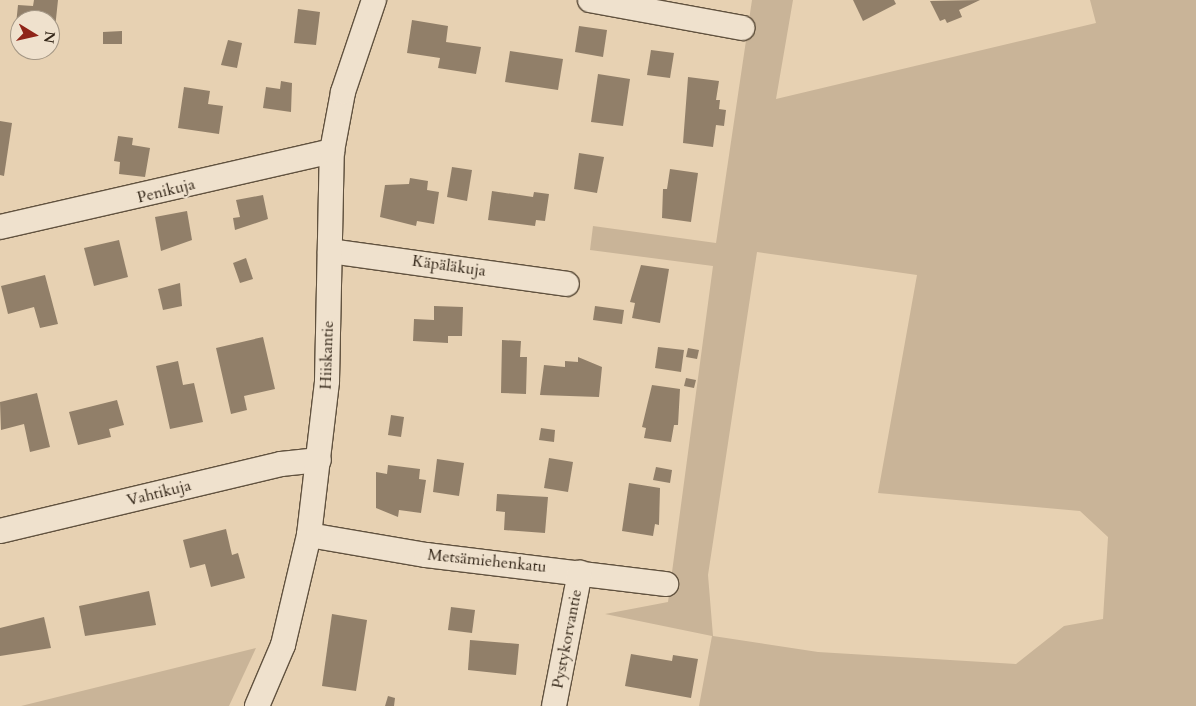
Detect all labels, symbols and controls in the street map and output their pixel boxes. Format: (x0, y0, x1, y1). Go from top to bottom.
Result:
north arrow (10, 10, 60, 60)
text: N (39, 30, 60, 45)
street label: Penikuja (135, 175, 197, 207)
street label: Käpäläkuja (411, 251, 487, 281)
street label: Hiiskantie (316, 320, 338, 390)
street label: Vahtikuja (125, 476, 193, 510)
street label: Metsämiehenkatu (427, 545, 547, 577)
street label: Pystykorvantie (548, 588, 586, 690)

